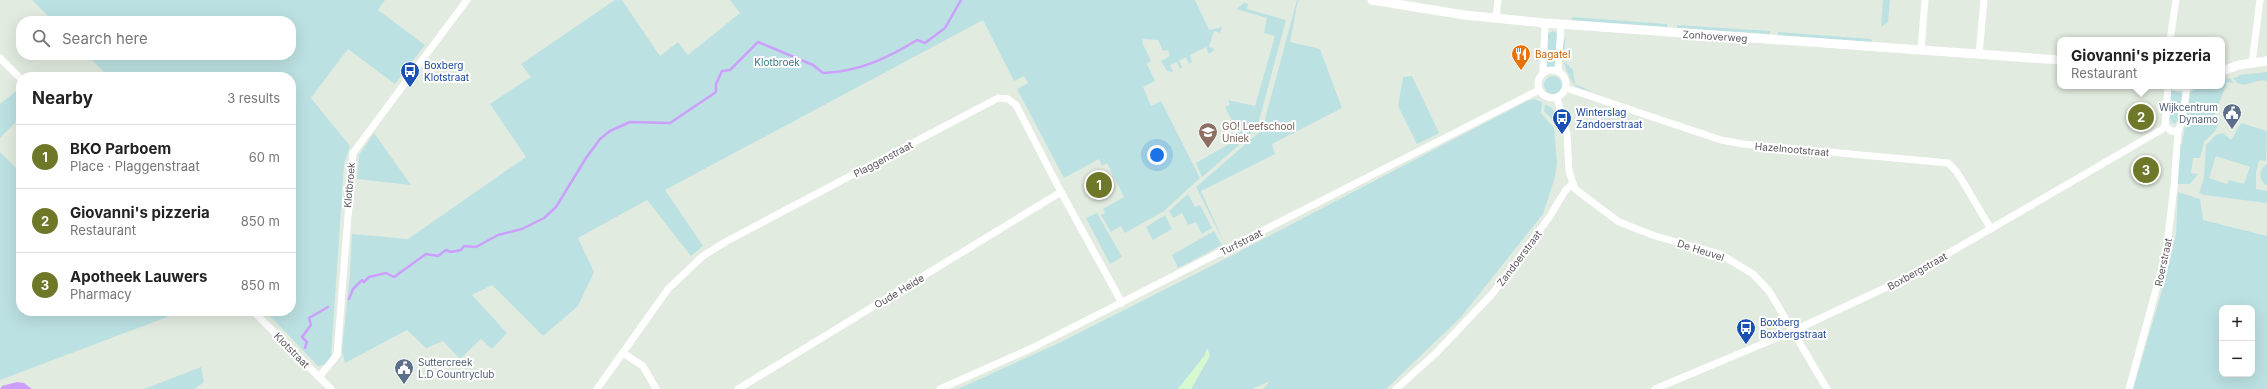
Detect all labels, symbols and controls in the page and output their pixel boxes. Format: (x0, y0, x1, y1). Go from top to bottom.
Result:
search box (16, 16, 296, 60)
icon: search (30, 27, 52, 49)
street label: Zonhoverweg (1682, 28, 1748, 44)
text: Search here (62, 29, 148, 48)
popup (2057, 37, 2225, 89)
restaurant icon: Bagatel (1510, 43, 1532, 71)
text: Giovanni's pizzeria (2071, 46, 2211, 65)
place label: Bagatel (1535, 48, 1570, 60)
park label: Klotbroek (754, 56, 800, 68)
place label: Boxberg Klotstraat (424, 59, 470, 83)
bus stop icon: Boxberg Klotstraat (399, 60, 421, 88)
text: Restaurant (2071, 65, 2137, 81)
text: Nearby (32, 88, 93, 108)
text: 3 results (227, 90, 280, 106)
place label: Wijkcentrum Dynamo (2159, 101, 2218, 125)
pin: 2 (2128, 102, 2154, 132)
public building icon: Wijkcentrum Dynamo (2221, 102, 2243, 130)
place label: Winterslag Zandoerstraat (1576, 106, 1643, 130)
bus stop icon: Winterslag Zandoerstraat (1551, 107, 1573, 135)
place label: GO! Leefschool Uniek (1222, 120, 1295, 144)
school or university icon: GO! Leefschool Uniek (1197, 121, 1219, 149)
street label: Plaggenstraat (851, 138, 915, 180)
text: BKO Parboem (70, 139, 171, 158)
street label: Hazelnootstraat (1754, 140, 1830, 158)
your location (1147, 145, 1167, 165)
text: 1 (42, 149, 48, 165)
text: 60 m (249, 149, 280, 165)
pin: 3 (2133, 155, 2159, 185)
text: Place · Plaggenstraat (70, 158, 200, 174)
street label: Klotbroek (341, 161, 357, 208)
pin: 1 (1086, 170, 1112, 200)
text: Giovanni's pizzeria (70, 203, 210, 222)
text: 2 (41, 213, 49, 229)
text: 850 m (241, 213, 280, 229)
text: Restaurant (70, 222, 136, 238)
street label: Turfstraat (1218, 226, 1265, 258)
street label: Zandoerstraat (1494, 227, 1544, 288)
street label: Roerstraat (2152, 236, 2174, 287)
street label: De Heuvel (1676, 237, 1726, 263)
street label: Boxbergstraat (1885, 249, 1950, 292)
text: Apotheek Lauwers (70, 267, 207, 286)
street label: Oude Heide (872, 271, 926, 311)
text: 3 (41, 277, 49, 293)
text: 850 m (241, 277, 280, 293)
text: Pharmacy (70, 286, 132, 302)
map controls (2219, 305, 2255, 377)
button: + (2219, 305, 2255, 341)
place label: Boxberg Boxbergstraat (1760, 316, 1827, 340)
bus stop icon: Boxberg Boxbergstraat (1735, 317, 1757, 345)
street label: Klotstraat (272, 330, 313, 371)
button: − (2219, 341, 2255, 377)
place label: Suttercreek L.D Countryclub (418, 356, 494, 380)
public building icon: Suttercreek L.D Countryclub (393, 357, 415, 385)

